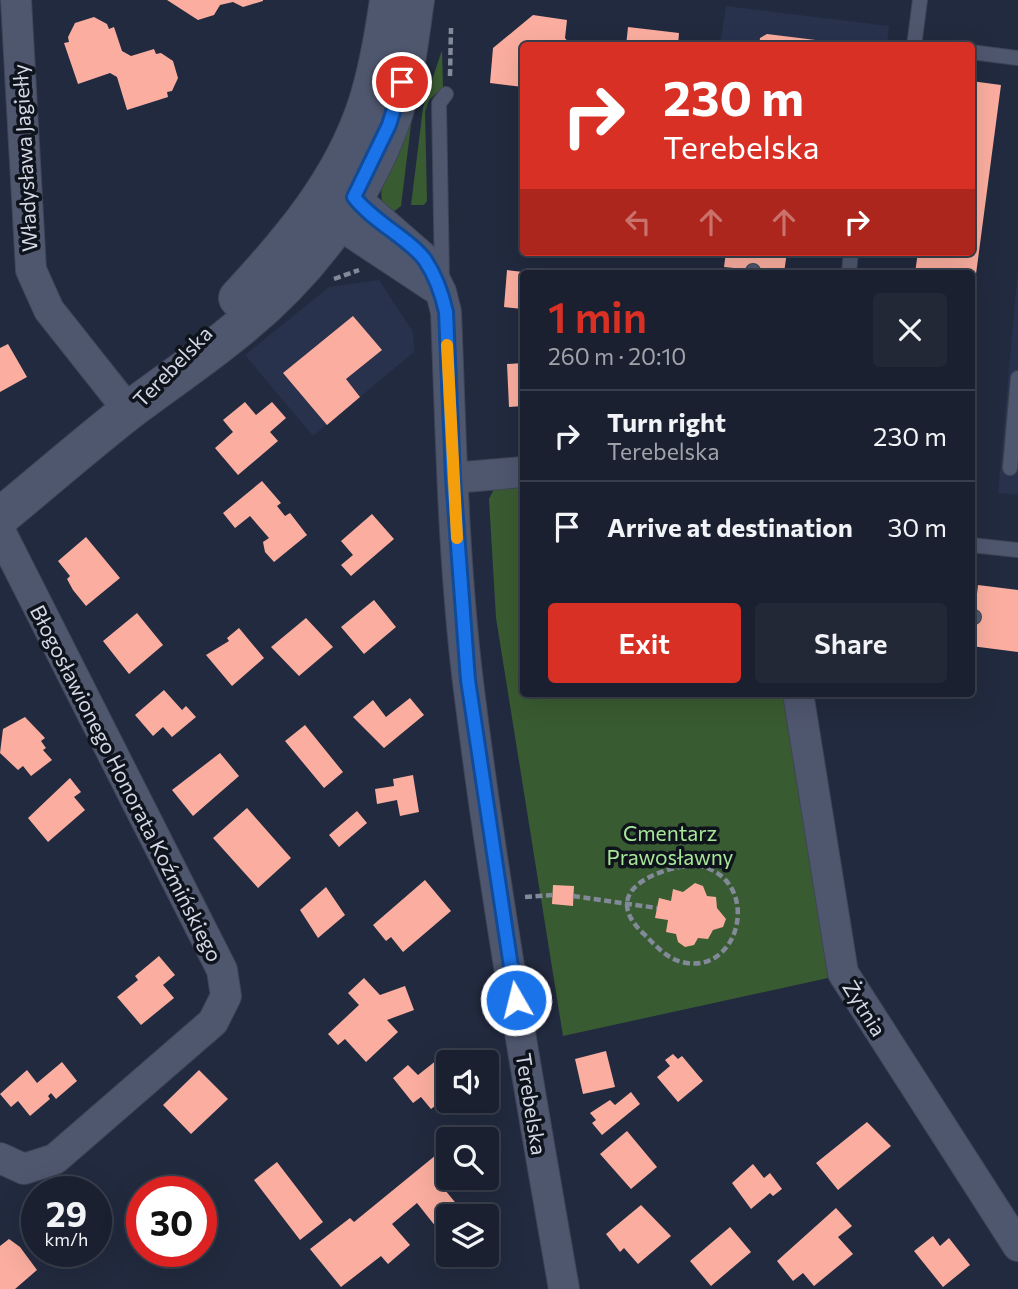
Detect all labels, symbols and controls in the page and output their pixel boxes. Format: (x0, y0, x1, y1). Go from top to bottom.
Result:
pin (372, 52, 432, 112)
street label: Władysława Jagiełły (7, 63, 41, 253)
icon: arrive (383, 63, 421, 101)
text: 230 m (663, 66, 804, 126)
icon: right (548, 70, 639, 161)
text: Terebelska (663, 126, 820, 166)
icon: left (619, 203, 657, 241)
icon: ahead (692, 203, 730, 241)
icon: ahead (765, 203, 803, 241)
icon: right (838, 203, 876, 241)
text: 1 min (548, 290, 647, 342)
button: close (873, 293, 947, 367)
street label: Terebelska (127, 320, 217, 412)
text: 260 m · 20:10 (548, 342, 686, 370)
text: Turn right (607, 406, 726, 437)
icon: right (548, 417, 586, 455)
text: 230 m (873, 420, 947, 451)
text: Terebelska (607, 437, 720, 465)
icon: arrive (548, 508, 586, 546)
text: Arrive at destination (607, 511, 853, 542)
text: 30 m (888, 511, 947, 542)
street label: Błogosławionego Honorata Koźmińskiego (26, 600, 228, 966)
button: Exit (548, 603, 741, 683)
button: Share (755, 603, 947, 683)
park label: Cmentarz Prawosławny (607, 820, 734, 869)
position arrow (479, 963, 553, 1037)
street label: Żytnia (838, 975, 892, 1041)
map controls (436, 1050, 499, 1267)
button: sound (436, 1050, 499, 1113)
street label: Terebelska (512, 1051, 552, 1157)
button: search (436, 1127, 499, 1190)
speed limit sign: 30 (126, 1176, 217, 1267)
text: 29 (46, 1191, 87, 1234)
button: layers (436, 1204, 499, 1267)
text: km/h (45, 1228, 88, 1250)

